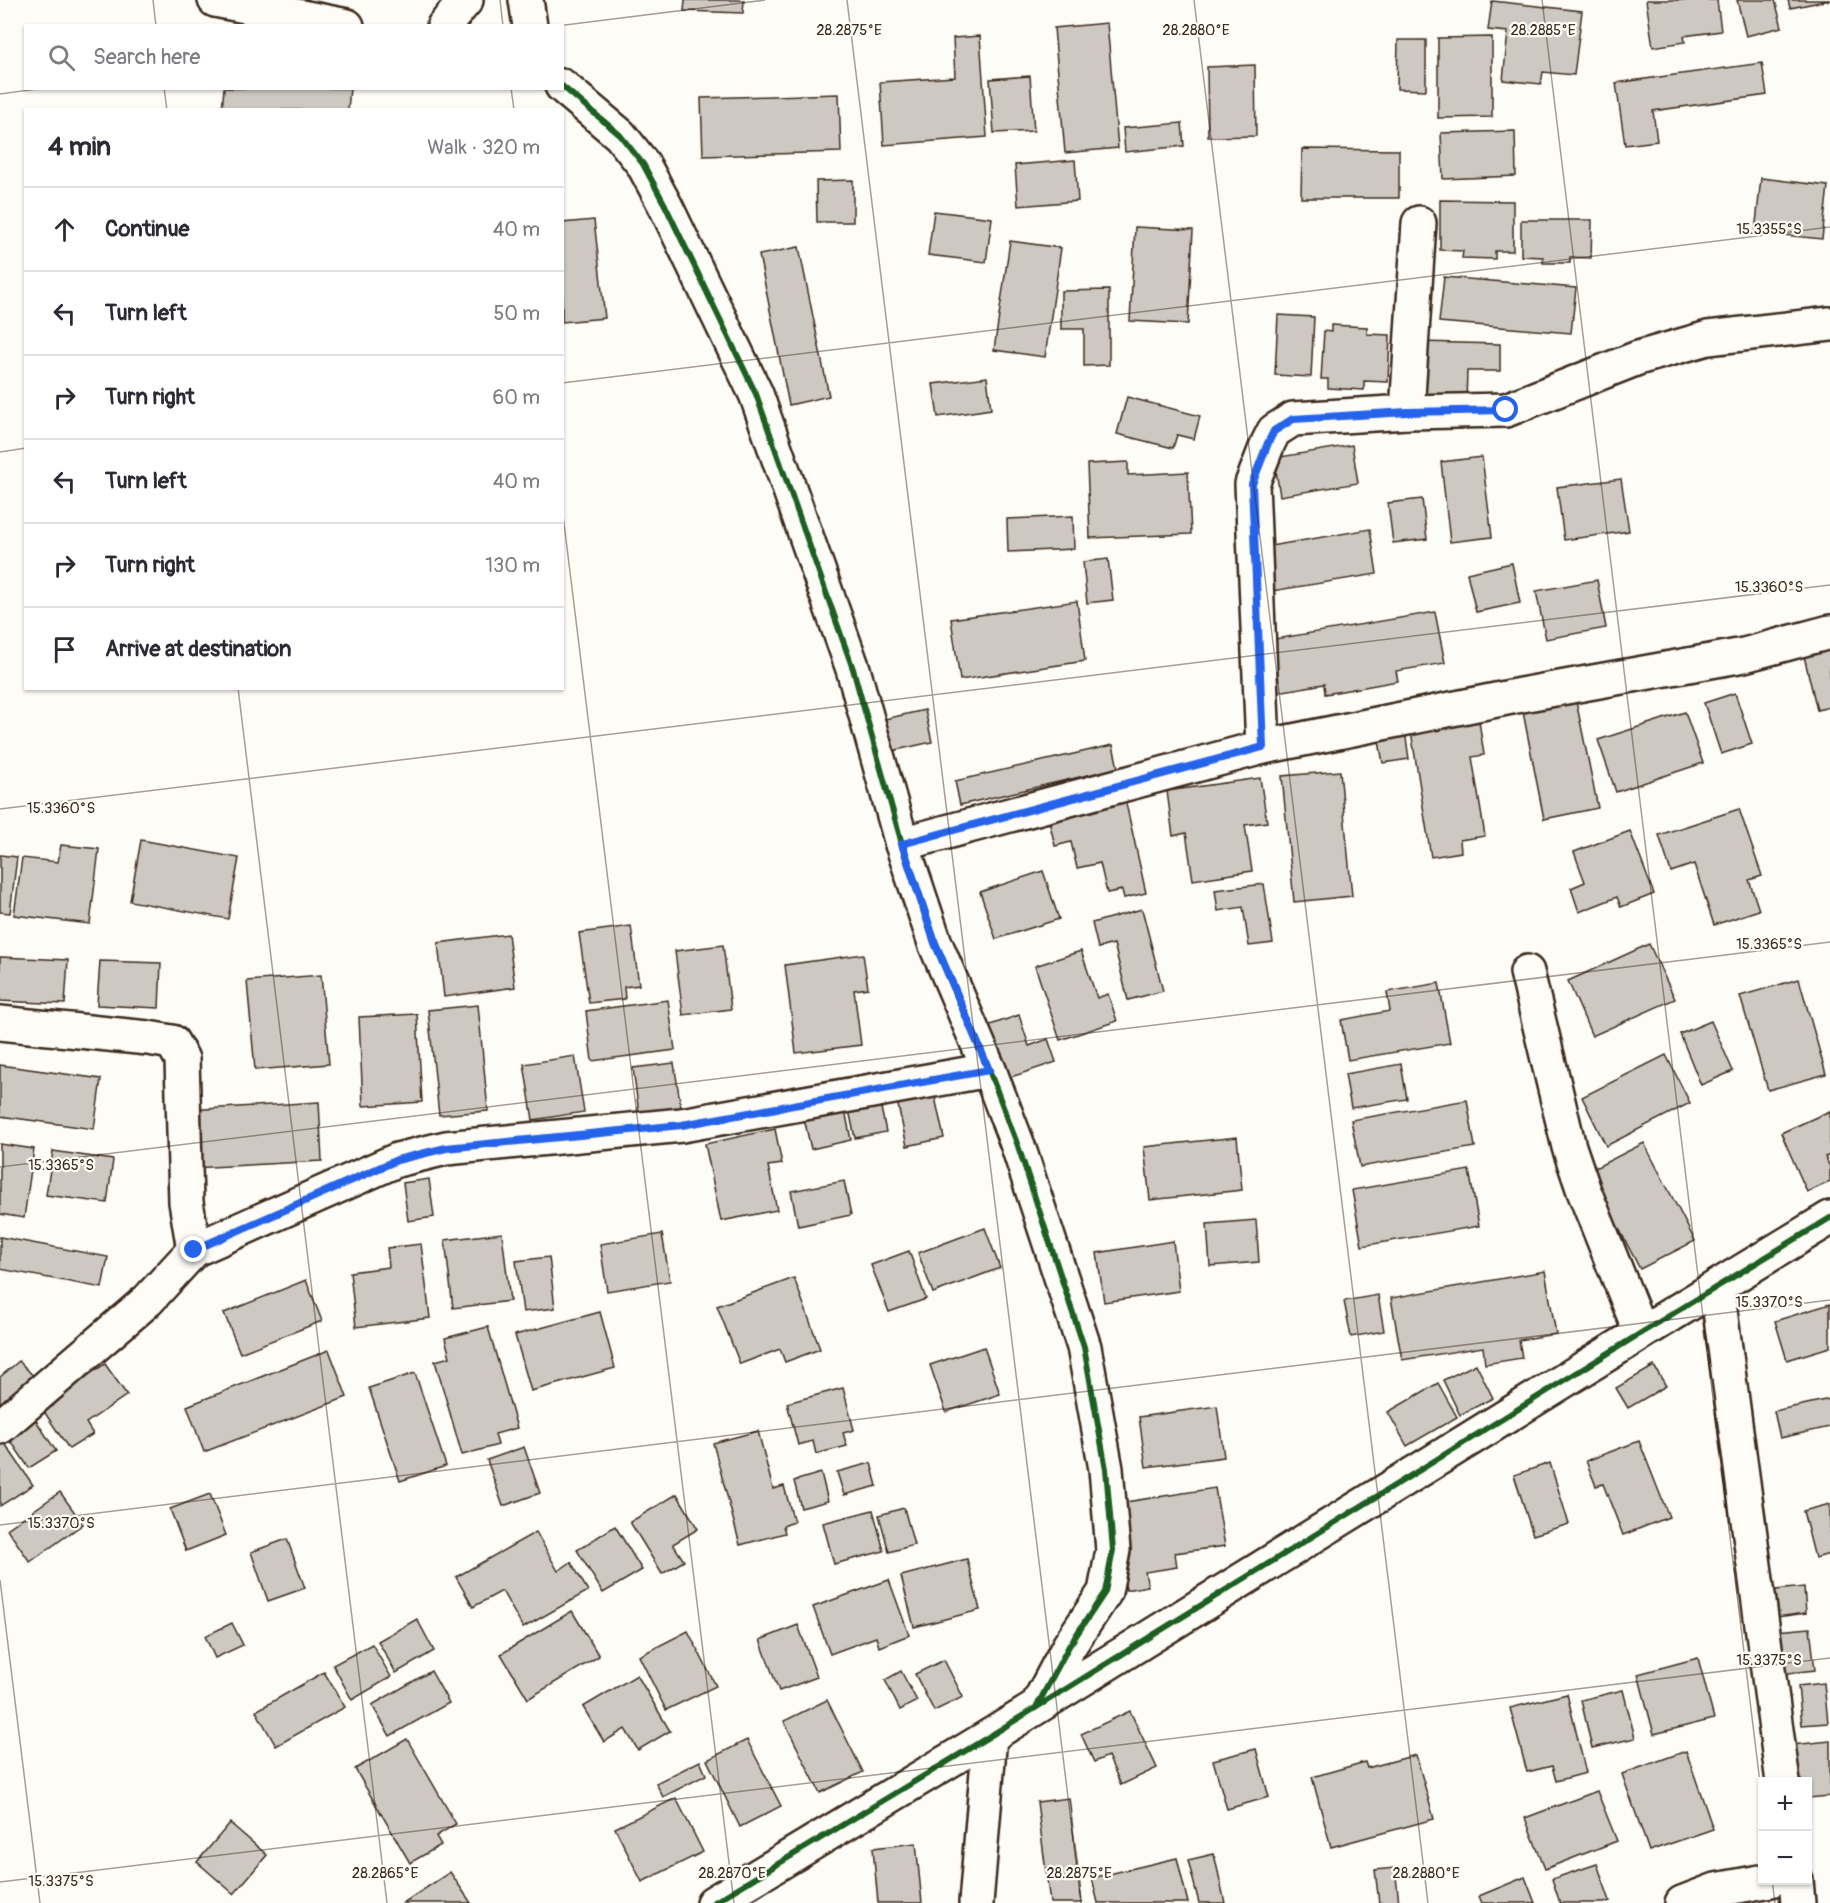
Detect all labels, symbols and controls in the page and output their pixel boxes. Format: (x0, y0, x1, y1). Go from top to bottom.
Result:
text: 28.2875°E (816, 21, 882, 40)
text: 28.2880°E (1162, 21, 1230, 40)
text: 28.2885°E (1510, 21, 1576, 40)
search box (24, 24, 564, 90)
icon: search (45, 41, 78, 74)
text: Search here (93, 43, 200, 71)
text: 4 min (48, 131, 111, 163)
text: Walk · 320 m (427, 135, 540, 160)
icon: ahead (48, 213, 81, 246)
text: Continue (105, 215, 189, 243)
text: 40 m (493, 217, 540, 242)
text: 15.3355°S (1736, 220, 1802, 239)
icon: left (48, 297, 81, 330)
text: Turn left (105, 299, 187, 327)
text: 50 m (493, 301, 540, 326)
icon: right (48, 381, 81, 414)
text: Turn right (105, 383, 195, 411)
text: 60 m (493, 385, 540, 410)
route start (1492, 396, 1518, 422)
icon: left (48, 465, 81, 498)
text: Turn left (105, 467, 187, 495)
text: 40 m (493, 469, 540, 494)
icon: right (48, 549, 81, 582)
text: Turn right (105, 551, 195, 579)
text: 130 m (485, 553, 540, 578)
text: 15.3360°S (1735, 578, 1803, 597)
icon: arrive (48, 633, 81, 666)
text: Arrive at destination (105, 635, 291, 663)
text: 15.3360°S (27, 799, 95, 818)
text: 15.3365°S (1736, 935, 1802, 954)
text: 15.3365°S (28, 1156, 94, 1175)
route end (180, 1236, 206, 1262)
text: 15.3370°S (1735, 1293, 1803, 1312)
text: 15.3370°S (27, 1514, 95, 1533)
text: 15.3375°S (1736, 1651, 1802, 1670)
map controls (1758, 1777, 1812, 1885)
button: + (1758, 1777, 1812, 1831)
button: − (1758, 1831, 1812, 1885)
text: 28.2865°E (352, 1864, 418, 1883)
text: 28.2870°E (698, 1864, 766, 1883)
text: 28.2875°E (1046, 1864, 1112, 1883)
text: 28.2880°E (1392, 1864, 1460, 1883)
text: 15.3375°S (28, 1872, 94, 1891)

